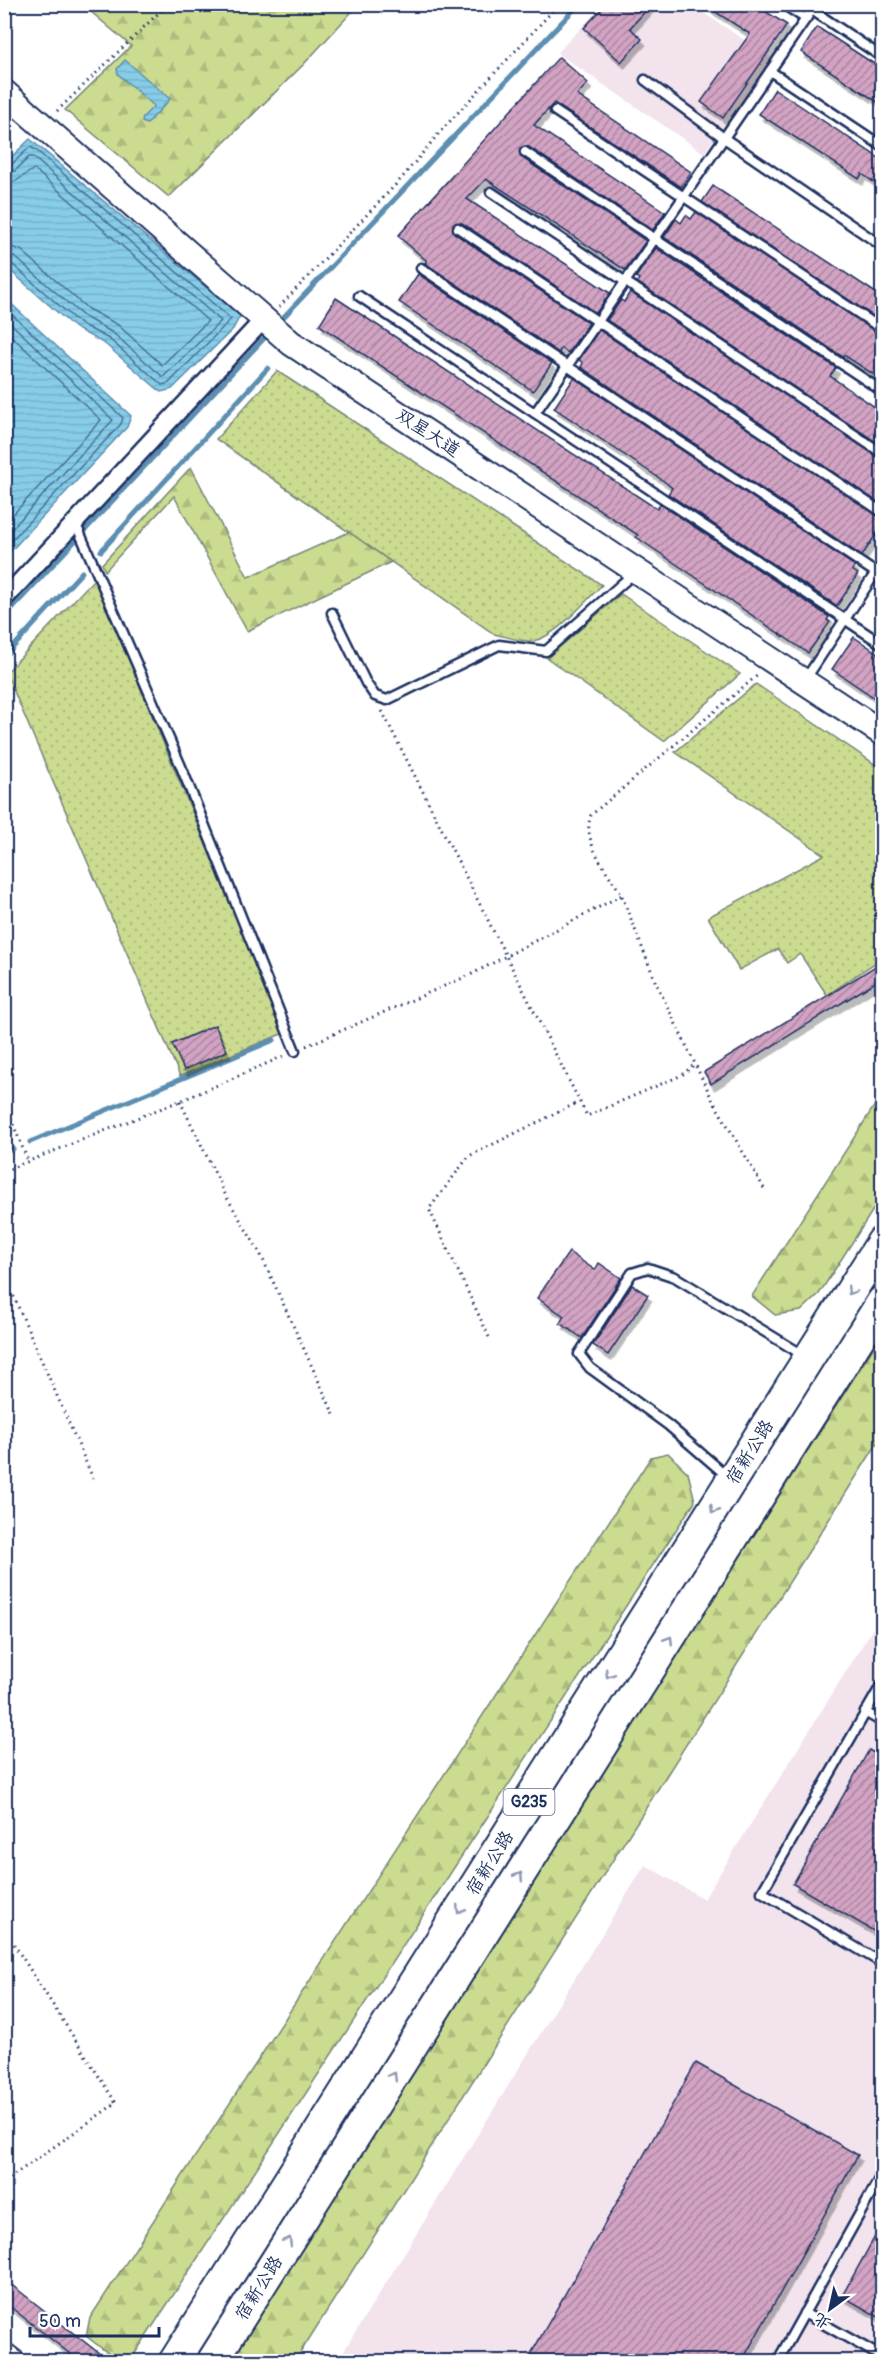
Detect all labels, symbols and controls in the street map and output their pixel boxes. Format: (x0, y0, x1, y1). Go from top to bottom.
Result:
street label: 双星大道 (392, 404, 464, 462)
one-way arrow (848, 1285, 859, 1296)
street label: 宿新公路 (721, 1415, 779, 1489)
one-way arrow (709, 1504, 721, 1514)
one-way arrow (661, 1636, 673, 1646)
one-way arrow (606, 1668, 617, 1679)
road number: G235 (504, 1789, 554, 1815)
street label: 宿新公路 (461, 1826, 519, 1900)
one-way arrow (512, 1872, 524, 1882)
one-way arrow (456, 1904, 468, 1914)
one-way arrow (385, 2072, 397, 2082)
one-way arrow (281, 2237, 293, 2247)
street label: 宿新公路 (230, 2251, 288, 2325)
north arrow (800, 2279, 860, 2339)
scale bar (30, 2300, 159, 2338)
text: 北 (810, 2308, 835, 2333)
text: 50 m (39, 2310, 81, 2333)

